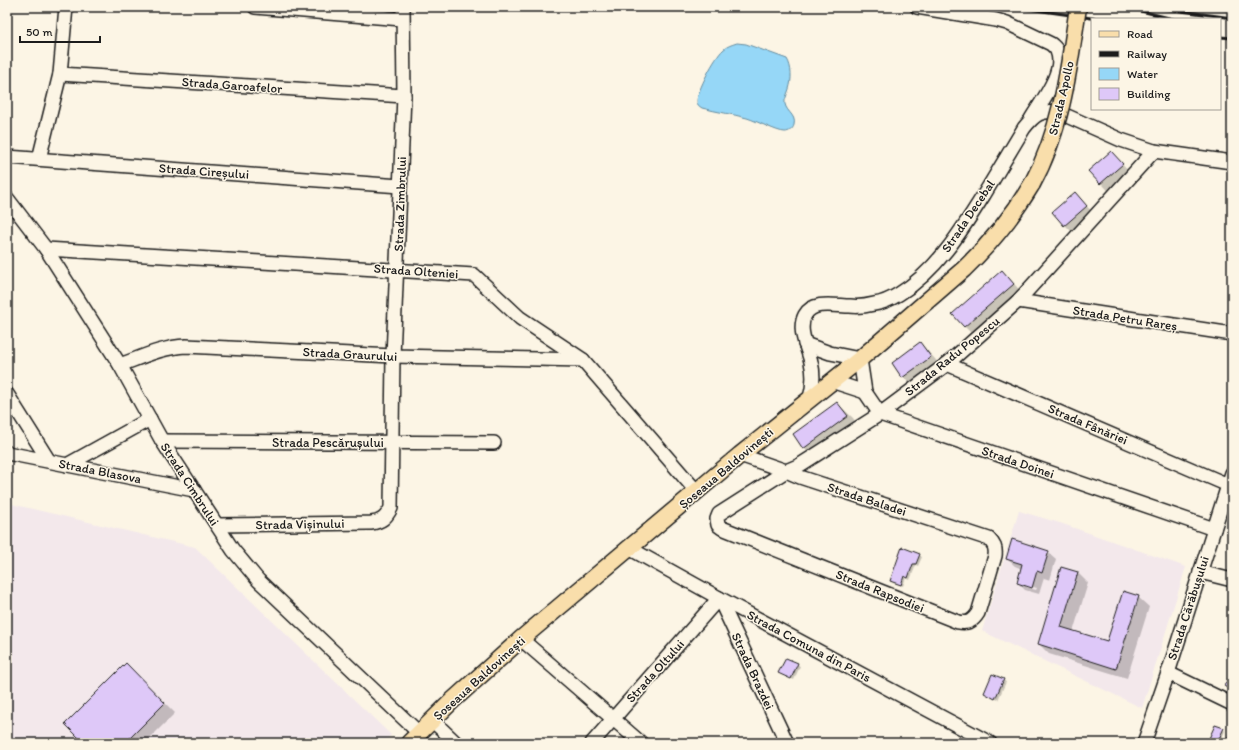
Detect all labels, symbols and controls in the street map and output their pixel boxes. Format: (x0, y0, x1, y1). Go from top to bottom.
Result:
scale bar (20, 18, 100, 44)
legend (1091, 18, 1221, 110)
text: 50 m (26, 25, 52, 39)
text: Road (1127, 27, 1153, 41)
text: Railway (1127, 47, 1167, 61)
street label: Strada Apollo (1045, 59, 1077, 137)
text: Water (1127, 67, 1158, 81)
street label: Strada Garoafelor (181, 74, 284, 96)
text: Building (1127, 87, 1171, 101)
street label: Strada Zimbrului (391, 156, 409, 252)
street label: Strada Cireșului (158, 160, 250, 182)
street label: Strada Decebal (938, 177, 998, 255)
street label: Strada Olteniei (373, 261, 459, 281)
street label: Strada Petru Rareș (1072, 302, 1178, 334)
street label: Strada Radu Popescu (901, 313, 1003, 399)
street label: Strada Graurului (302, 344, 398, 364)
street label: Strada Fânăriei (1046, 400, 1130, 448)
street label: Șoseaua Baldovinești (676, 424, 776, 512)
street label: Strada Pescărușului (272, 435, 384, 450)
street label: Strada Cimbrului (158, 440, 222, 528)
street label: Strada Doinei (980, 443, 1056, 481)
street label: Strada Blasova (57, 456, 143, 486)
street label: Strada Baladei (826, 479, 908, 519)
street label: Strada Vișinului (255, 516, 345, 532)
street label: Strada Cărăbușului (1164, 554, 1212, 662)
street label: Strada Rapsodiei (834, 566, 926, 616)
street label: Strada Comuna din Paris (745, 607, 874, 685)
street label: Strada Brazdei (729, 630, 777, 712)
street label: Șoseaua Baldovinești (430, 633, 528, 723)
street label: Strada Oltului (623, 636, 687, 706)

